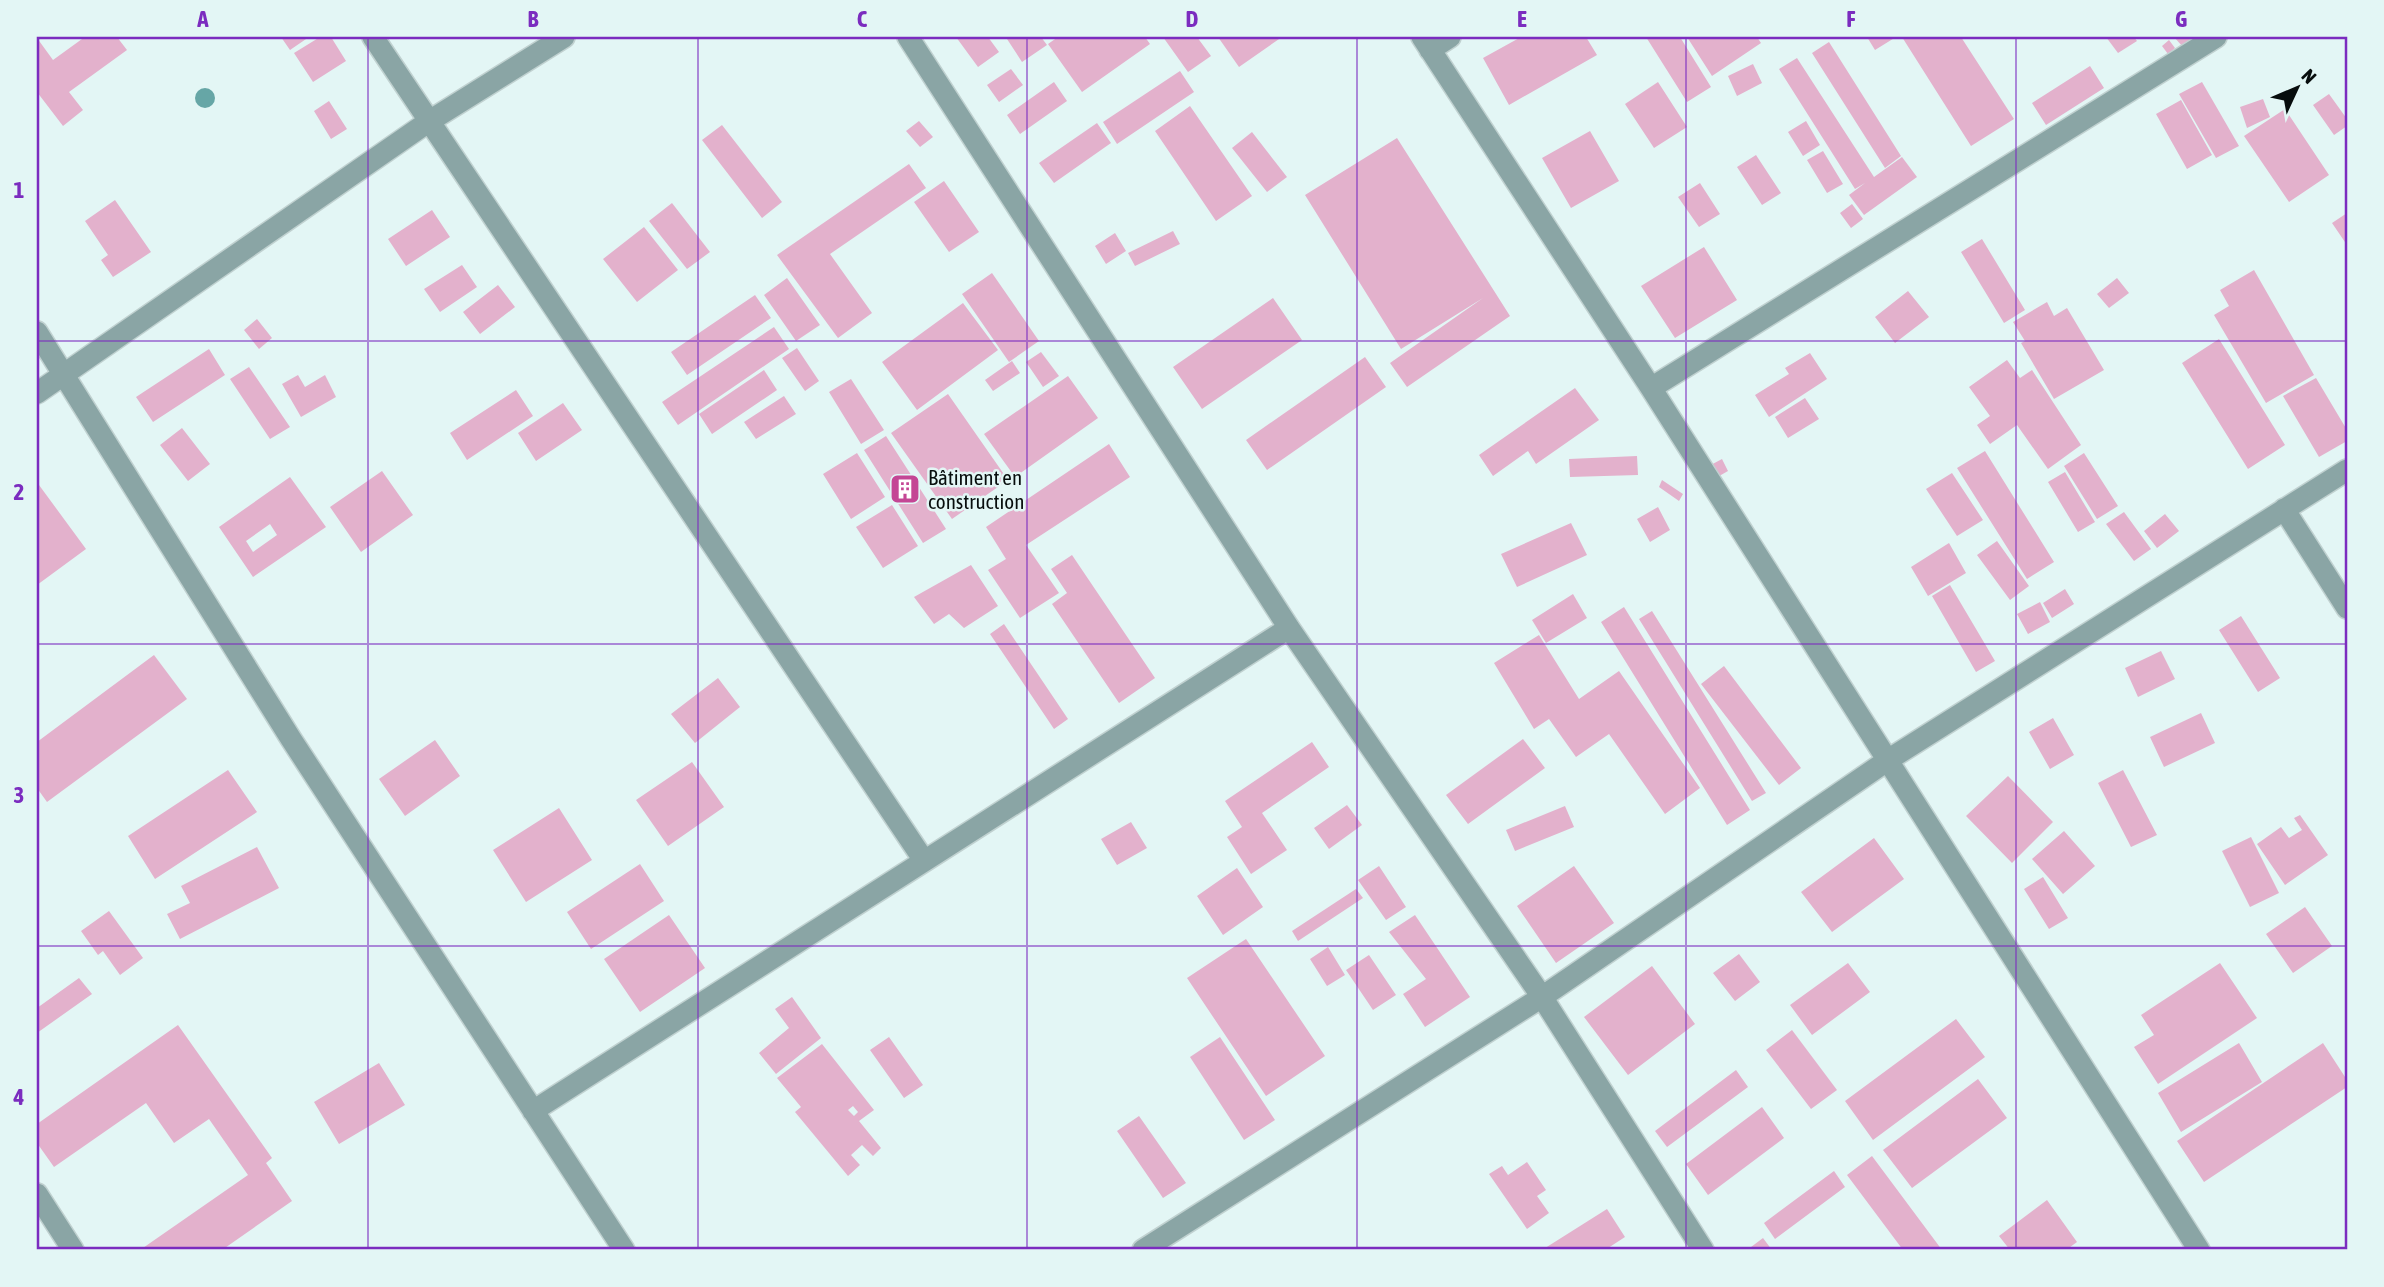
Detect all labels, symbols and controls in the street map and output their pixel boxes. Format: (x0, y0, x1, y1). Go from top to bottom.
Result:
text: A (196, 6, 209, 32)
text: B (528, 6, 539, 32)
text: C (857, 6, 868, 32)
text: D (1186, 6, 1199, 32)
text: E (1517, 6, 1527, 32)
text: F (1846, 6, 1856, 32)
text: G (2175, 6, 2187, 32)
north arrow (2262, 52, 2332, 122)
text: N (2297, 65, 2321, 88)
text: 1 (14, 177, 25, 203)
place label: Bâtiment en construction (928, 465, 1024, 513)
building icon: Bâtiment en construction (888, 472, 922, 506)
text: 2 (14, 479, 24, 505)
text: 3 (14, 782, 24, 808)
text: 4 (13, 1084, 25, 1110)

